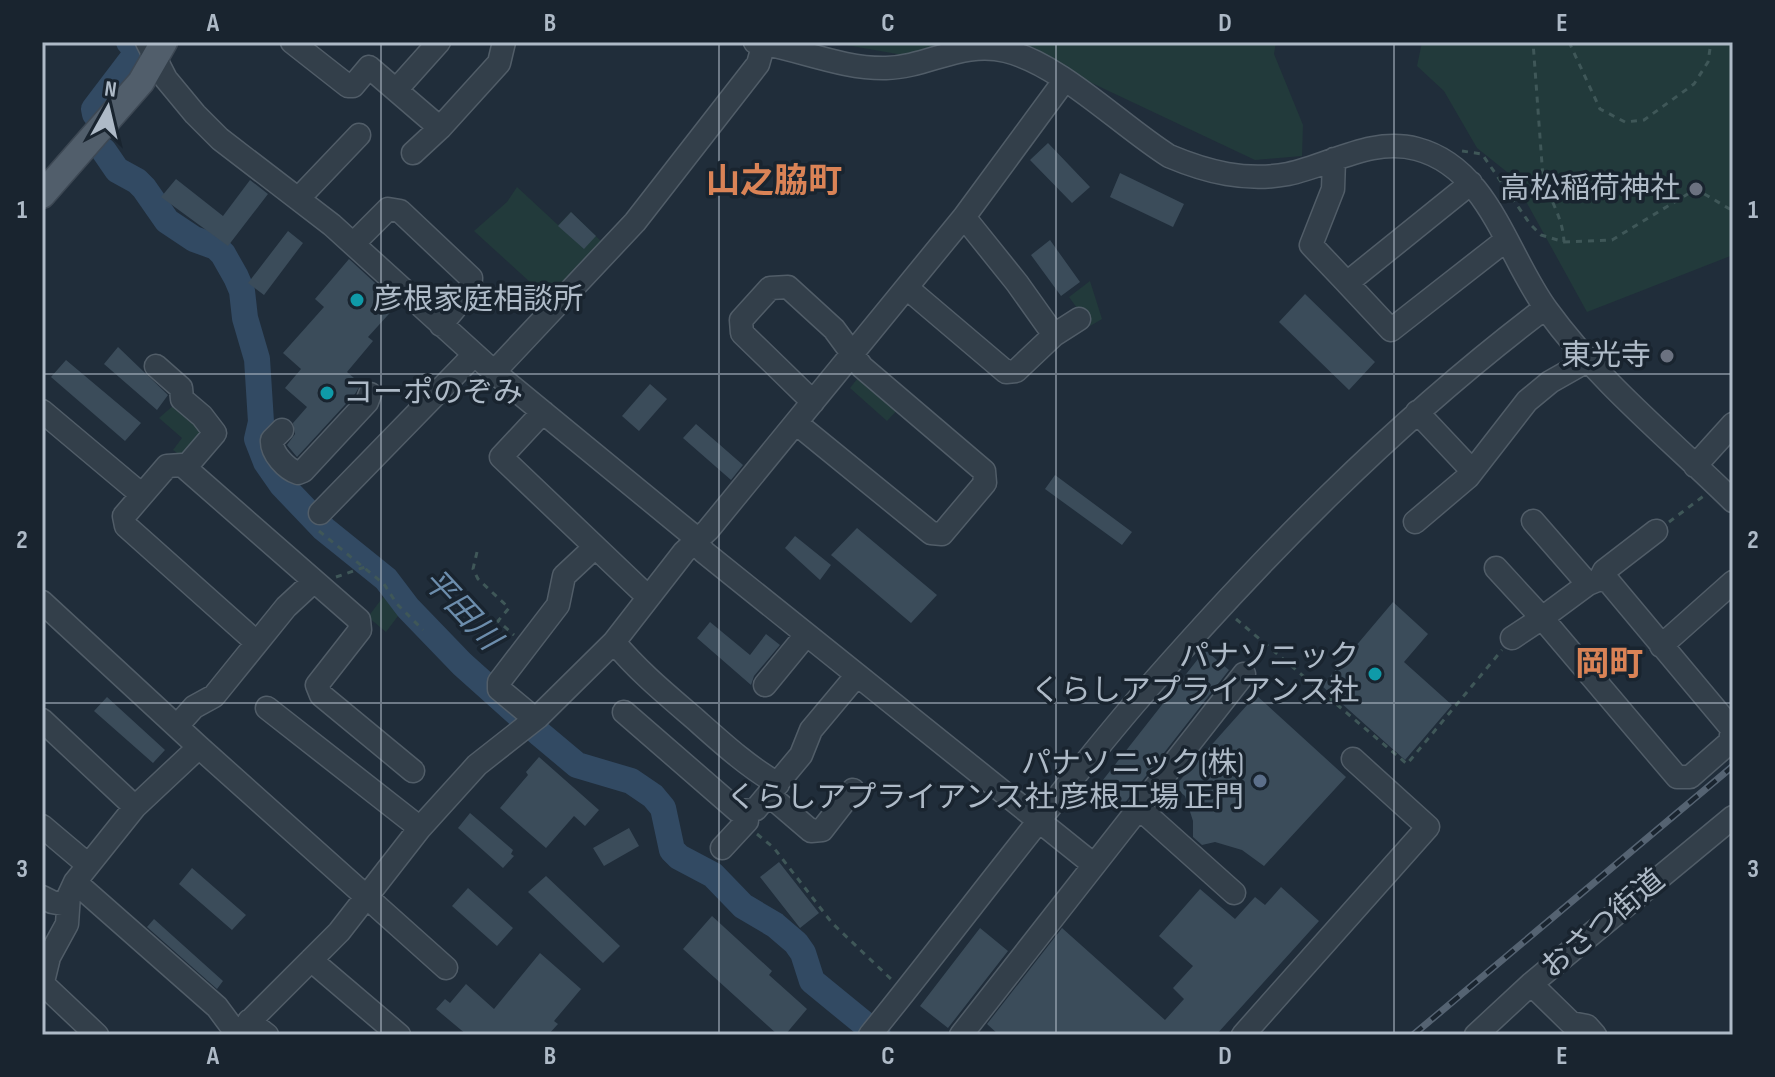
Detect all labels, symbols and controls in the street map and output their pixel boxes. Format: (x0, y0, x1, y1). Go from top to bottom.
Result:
text: A (206, 8, 220, 39)
text: B (544, 8, 556, 39)
text: C (881, 8, 895, 39)
text: D (1218, 8, 1232, 39)
text: E (1556, 8, 1568, 39)
north arrow (68, 68, 148, 148)
text: N (103, 75, 118, 104)
district label: 山之脇町 (706, 161, 842, 202)
place label: 高松稲荷神社 (1500, 171, 1680, 207)
marker: 高松稲荷神社 (1687, 180, 1705, 198)
text: 1 (17, 195, 27, 226)
text: 1 (1748, 195, 1758, 226)
place label: 彦根家庭相談所 (373, 282, 583, 318)
marker: 彦根家庭相談所 (348, 291, 366, 309)
place label: 東光寺 (1561, 338, 1651, 374)
marker: 東光寺 (1658, 347, 1676, 365)
place label: コーポのぞみ (343, 375, 523, 411)
marker: コーポのぞみ (318, 384, 336, 402)
text: 2 (16, 525, 28, 556)
text: 2 (1747, 525, 1759, 556)
water label: 平田川 (414, 562, 510, 661)
place label: パナソニック くらしアプライアンス社 (1031, 639, 1359, 709)
district label: 岡町 (1575, 644, 1643, 685)
marker: パナソニック くらしアプライアンス社 (1366, 665, 1384, 683)
place label: パナソニック(株) くらしアプライアンス社 彦根工場 正門 (726, 746, 1244, 816)
marker: パナソニック(株) くらしアプライアンス社 彦根工場 正門 (1251, 772, 1269, 790)
text: 3 (16, 854, 28, 885)
text: 3 (1747, 854, 1759, 885)
street label: おさつ街道 (1534, 862, 1672, 986)
text: A (206, 1041, 220, 1072)
text: B (544, 1041, 556, 1072)
text: C (881, 1041, 895, 1072)
text: D (1218, 1041, 1232, 1072)
text: E (1556, 1041, 1568, 1072)

